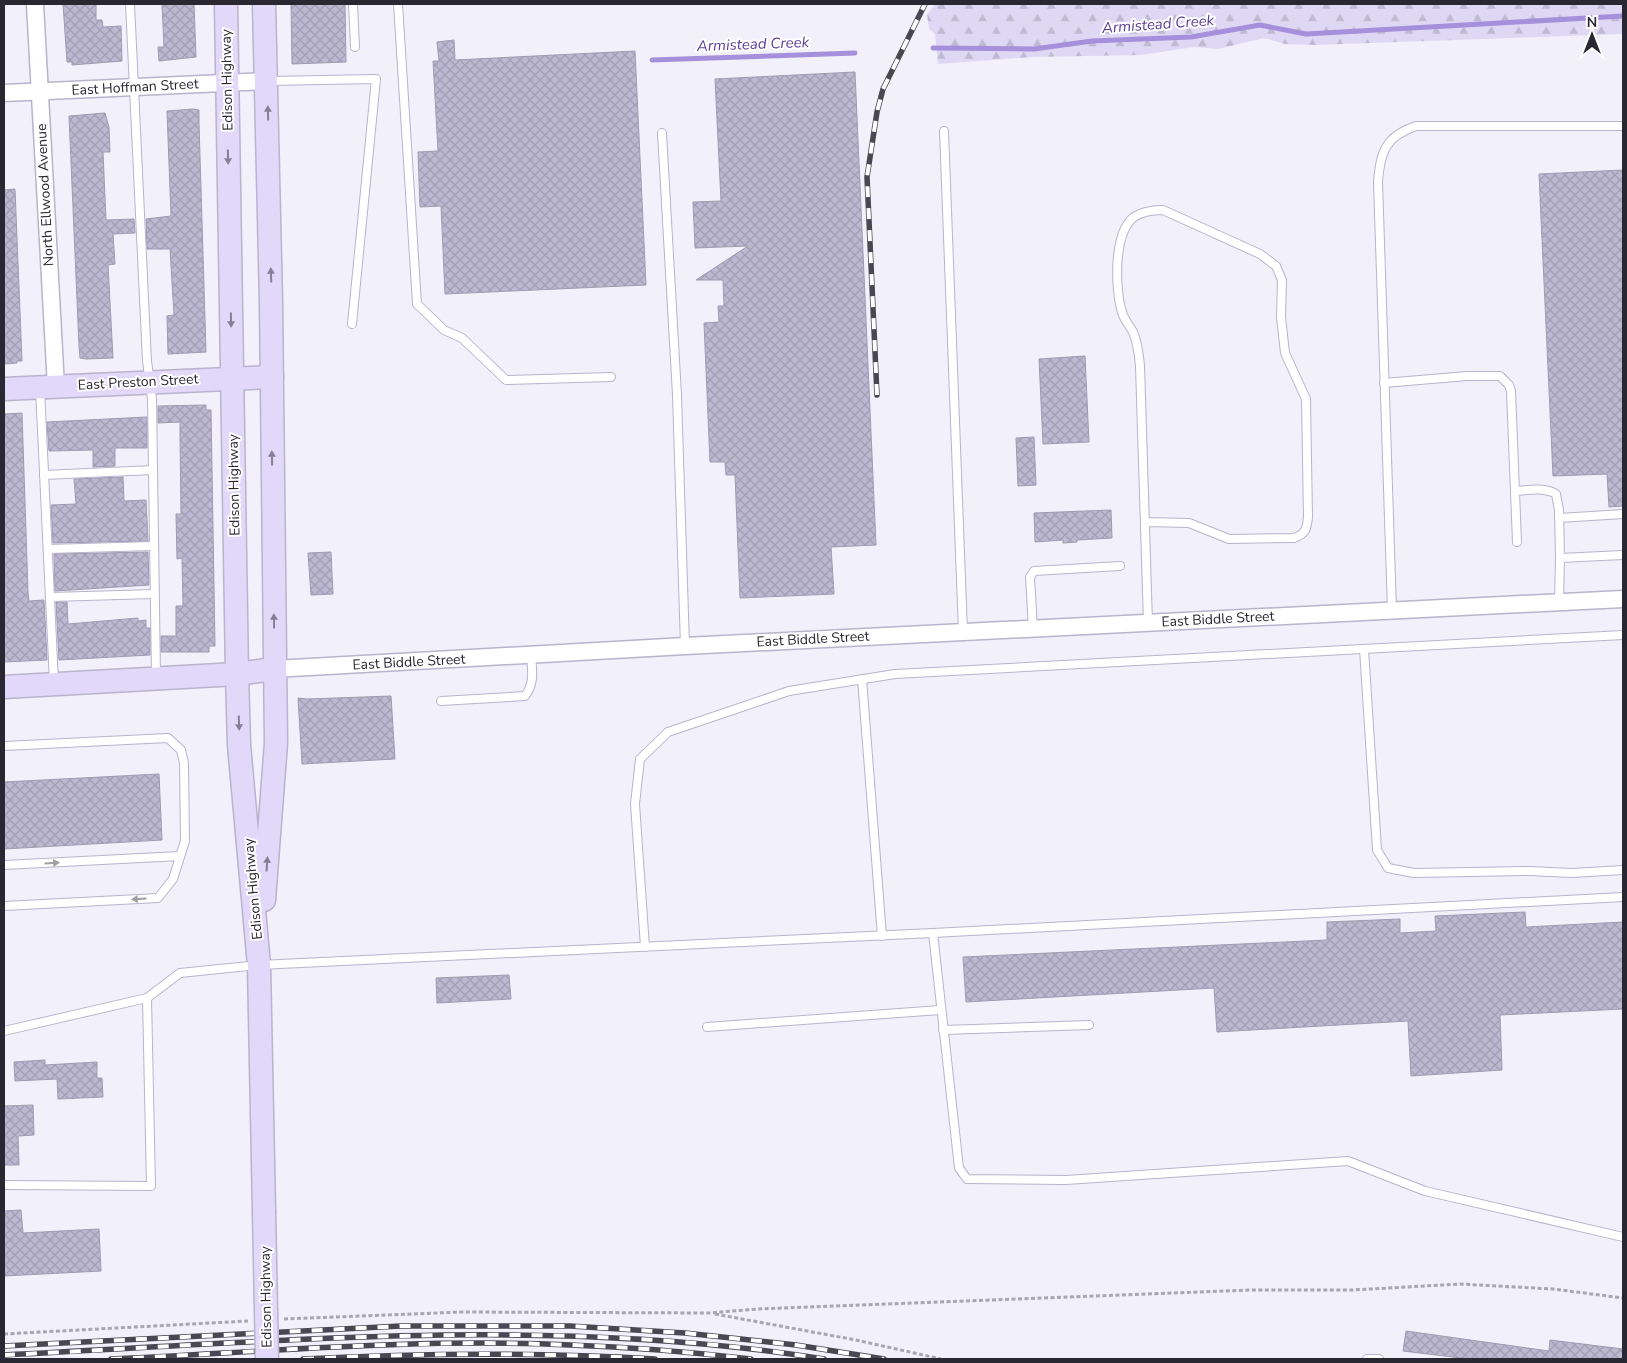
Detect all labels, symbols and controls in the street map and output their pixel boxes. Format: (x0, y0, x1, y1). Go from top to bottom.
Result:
water label: Armistead Creek (1100, 10, 1215, 38)
north arrow (1567, 10, 1617, 60)
text: N (1587, 13, 1597, 32)
street label: Edison Highway (217, 28, 237, 131)
water label: Armistead Creek (696, 32, 810, 56)
street label: East Hoffman Street (71, 74, 199, 100)
one-way arrow (263, 105, 271, 121)
street label: North Ellwood Avenue (32, 123, 58, 267)
one-way arrow (224, 150, 232, 166)
one-way arrow (266, 267, 274, 283)
one-way arrow (227, 312, 235, 328)
street label: East Preston Street (77, 369, 199, 395)
street label: Edison Highway (224, 433, 244, 536)
one-way arrow (268, 450, 276, 466)
street label: East Biddle Street (1161, 607, 1275, 631)
one-way arrow (270, 612, 278, 628)
street label: East Biddle Street (756, 627, 870, 651)
street label: East Biddle Street (352, 650, 466, 674)
one-way arrow (235, 715, 243, 731)
street label: Edison Highway (239, 837, 267, 941)
one-way arrow (263, 856, 271, 872)
one-way arrow (45, 858, 61, 866)
one-way arrow (131, 895, 147, 903)
street label: Edison Highway (256, 1245, 276, 1348)

